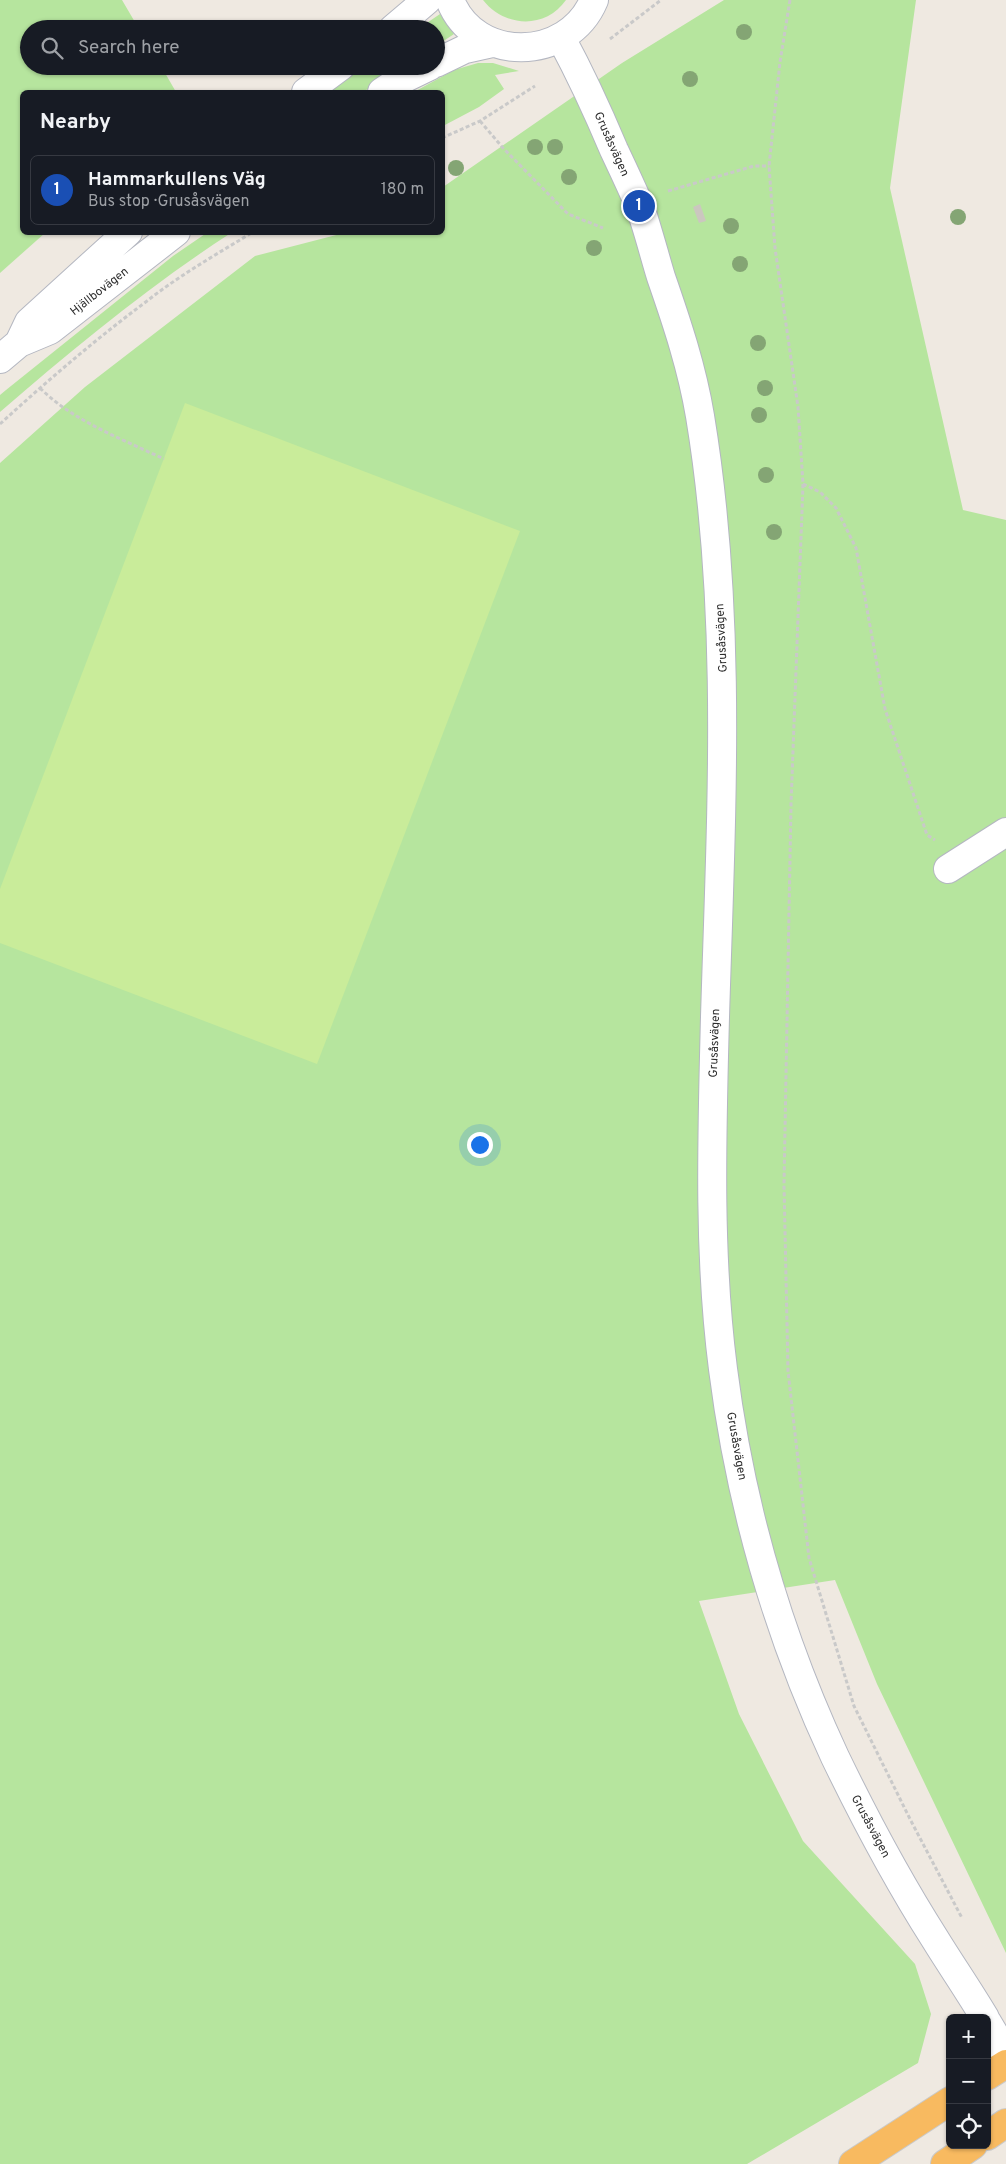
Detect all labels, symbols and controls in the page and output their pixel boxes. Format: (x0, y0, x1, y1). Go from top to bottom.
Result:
search box (20, 20, 445, 75)
icon: search (38, 34, 66, 62)
text: Search here (78, 36, 180, 60)
text: Nearby (40, 109, 111, 136)
street label: Grusåsvägen (590, 110, 632, 179)
text: Hammarkullens Väg (88, 168, 266, 192)
text: 1 (54, 180, 60, 200)
text: 180 m (381, 180, 424, 200)
pin: 1 (623, 187, 655, 225)
text: Bus stop · Grusåsvägen (88, 192, 249, 212)
street label: Hjällbovägen (67, 264, 132, 320)
street label: Grusåsvägen (712, 603, 732, 673)
street label: Grusåsvägen (706, 1008, 724, 1078)
your location (467, 1132, 493, 1158)
street label: Grusåsvägen (722, 1411, 750, 1482)
street label: Grusåsvägen (847, 1792, 893, 1861)
map controls (946, 2014, 991, 2149)
button: + (946, 2014, 991, 2059)
button: − (946, 2059, 991, 2104)
button: locate (946, 2104, 991, 2149)

